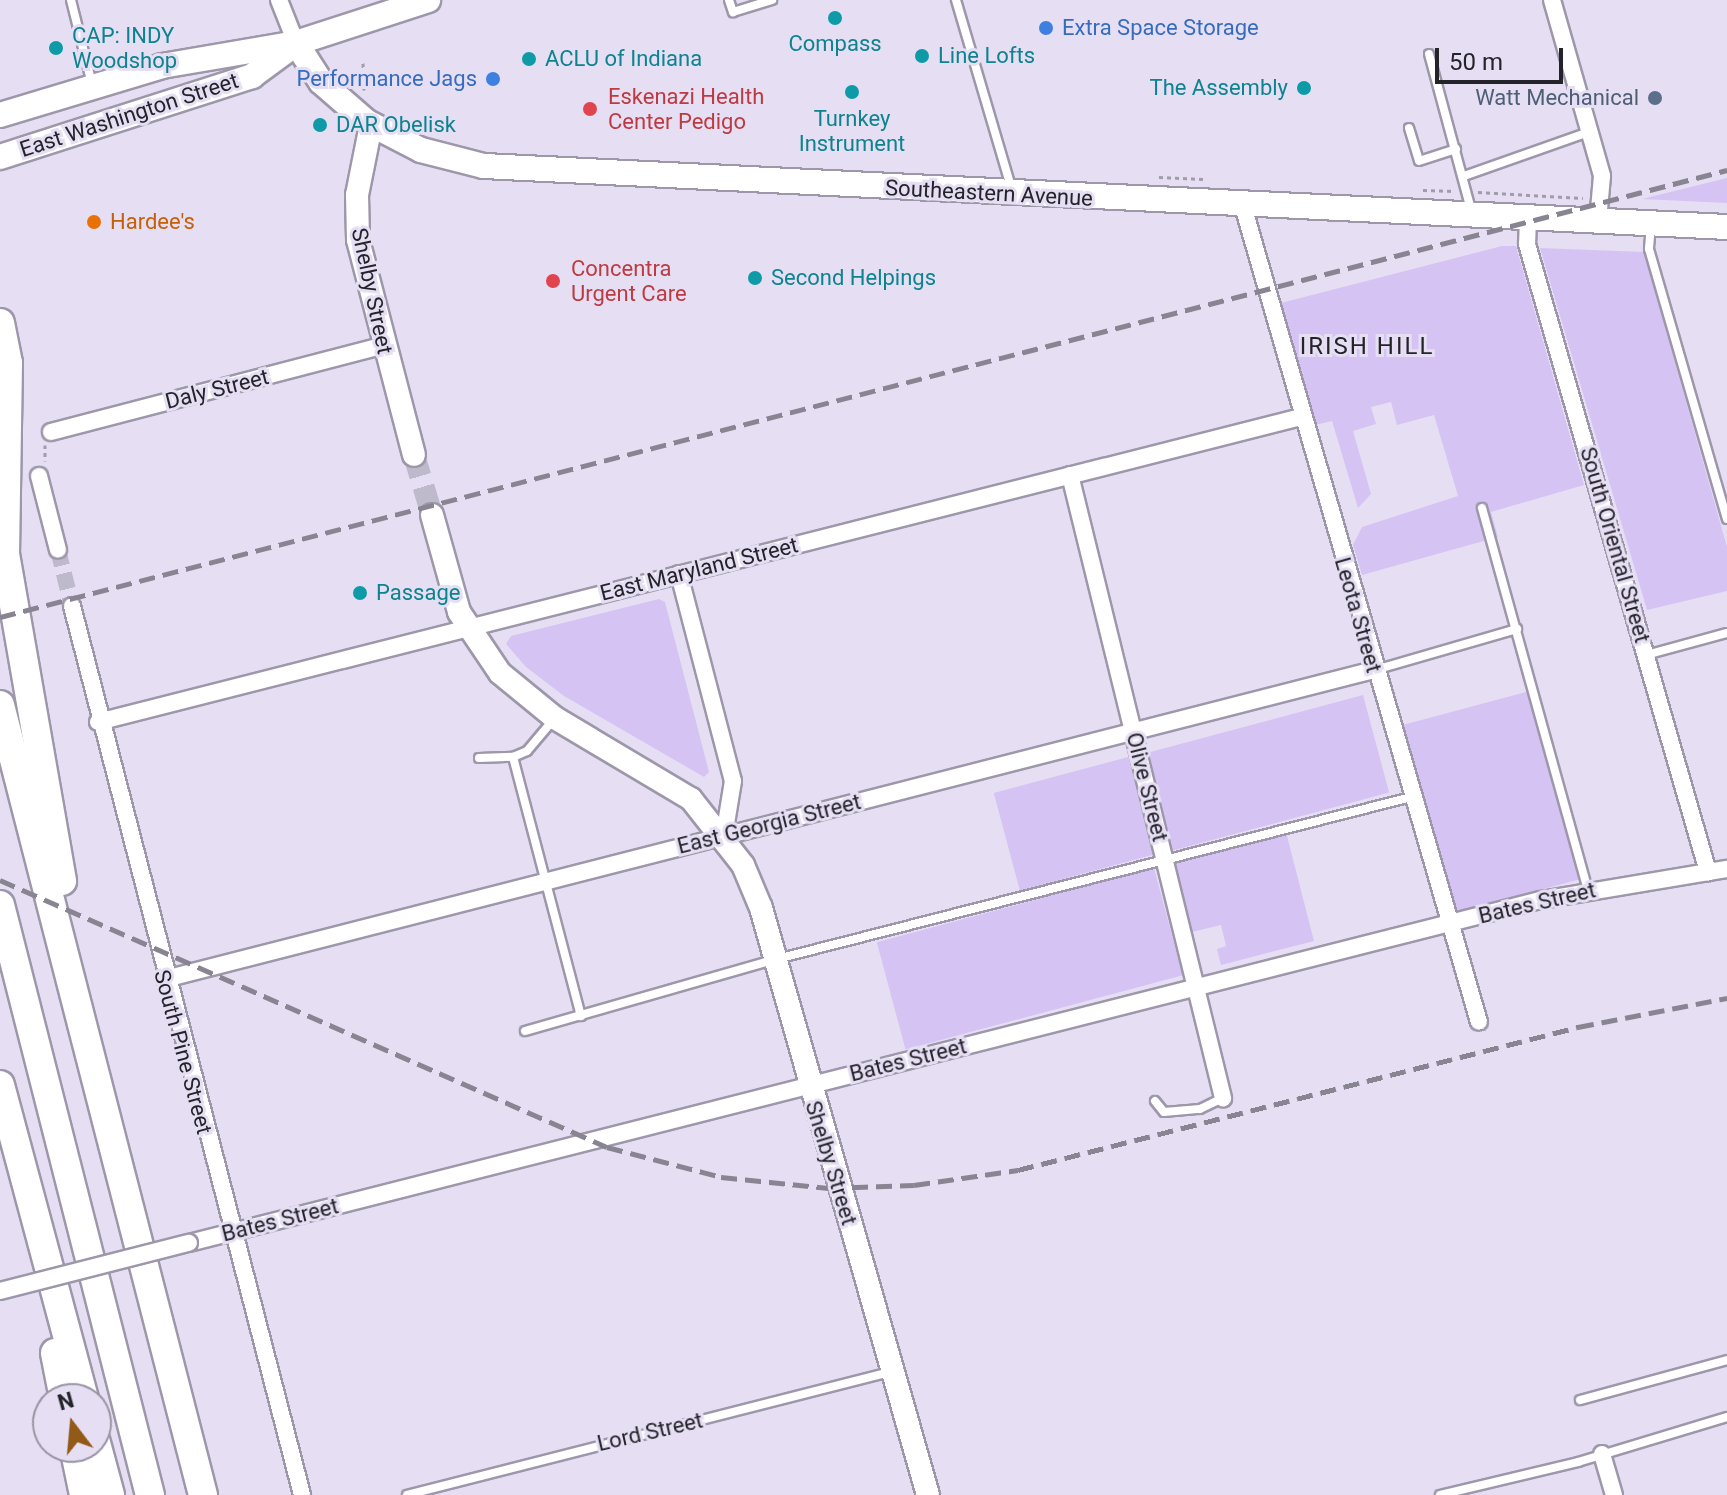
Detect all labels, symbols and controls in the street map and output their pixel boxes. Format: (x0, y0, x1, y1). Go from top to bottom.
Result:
marker: Compass (826, 9, 844, 27)
place label: Extra Space Storage (1062, 15, 1259, 41)
marker: Extra Space Storage (1037, 19, 1055, 37)
place label: CAP: INDY Woodshop (72, 22, 177, 74)
place label: Compass (788, 31, 882, 57)
scale bar (1439, 32, 1567, 82)
marker: CAP: INDY Woodshop (47, 39, 65, 57)
place label: Line Lofts (938, 43, 1035, 69)
place label: ACLU of Indiana (545, 46, 702, 72)
marker: Line Lofts (913, 47, 931, 65)
text: 50 m (1449, 48, 1503, 76)
marker: ACLU of Indiana (520, 50, 538, 68)
place label: Performance Jags (296, 66, 477, 92)
street label: East Washington Street (16, 67, 242, 163)
marker: Performance Jags (484, 70, 502, 88)
place label: The Assembly (1150, 75, 1288, 101)
marker: The Assembly (1295, 79, 1313, 97)
place label: Eskenazi Health Center Pedigo (608, 83, 764, 134)
marker: Turnkey Instrument (843, 83, 861, 101)
place label: Watt Mechanical (1475, 85, 1639, 111)
marker: Watt Mechanical (1646, 89, 1664, 107)
marker: Eskenazi Health Center Pedigo (579, 98, 601, 120)
place label: Turnkey Instrument (799, 105, 905, 156)
place label: DAR Obelisk (336, 112, 456, 138)
marker: DAR Obelisk (311, 116, 329, 134)
street label: Southeastern Avenue (884, 174, 1094, 212)
place label: Hardee's (110, 209, 195, 235)
marker: Hardee's (85, 213, 103, 231)
street label: Shelby Street (346, 225, 398, 357)
place label: Concentra Urgent Care (571, 255, 687, 306)
place label: Second Helpings (771, 265, 936, 291)
marker: Second Helpings (746, 269, 764, 287)
marker: Concentra Urgent Care (542, 270, 564, 292)
district label: IRISH HILL (1300, 333, 1434, 361)
street label: Daly Street (163, 363, 271, 415)
street label: South Oriental Street (1574, 444, 1656, 646)
street label: East Maryland Street (597, 532, 801, 606)
street label: Leota Street (1329, 554, 1387, 676)
place label: Passage (376, 580, 460, 606)
marker: Passage (351, 584, 369, 602)
street label: Olive Street (1121, 730, 1173, 844)
street label: East Georgia Street (675, 788, 863, 860)
street label: Bates Street (1476, 877, 1598, 929)
street label: South Pine Street (148, 967, 218, 1137)
street label: Bates Street (847, 1033, 969, 1087)
street label: Shelby Street (800, 1098, 862, 1228)
street label: Bates Street (219, 1193, 341, 1247)
north arrow (32, 1383, 112, 1463)
text: N (55, 1387, 77, 1416)
street label: Lord Street (595, 1407, 705, 1457)

